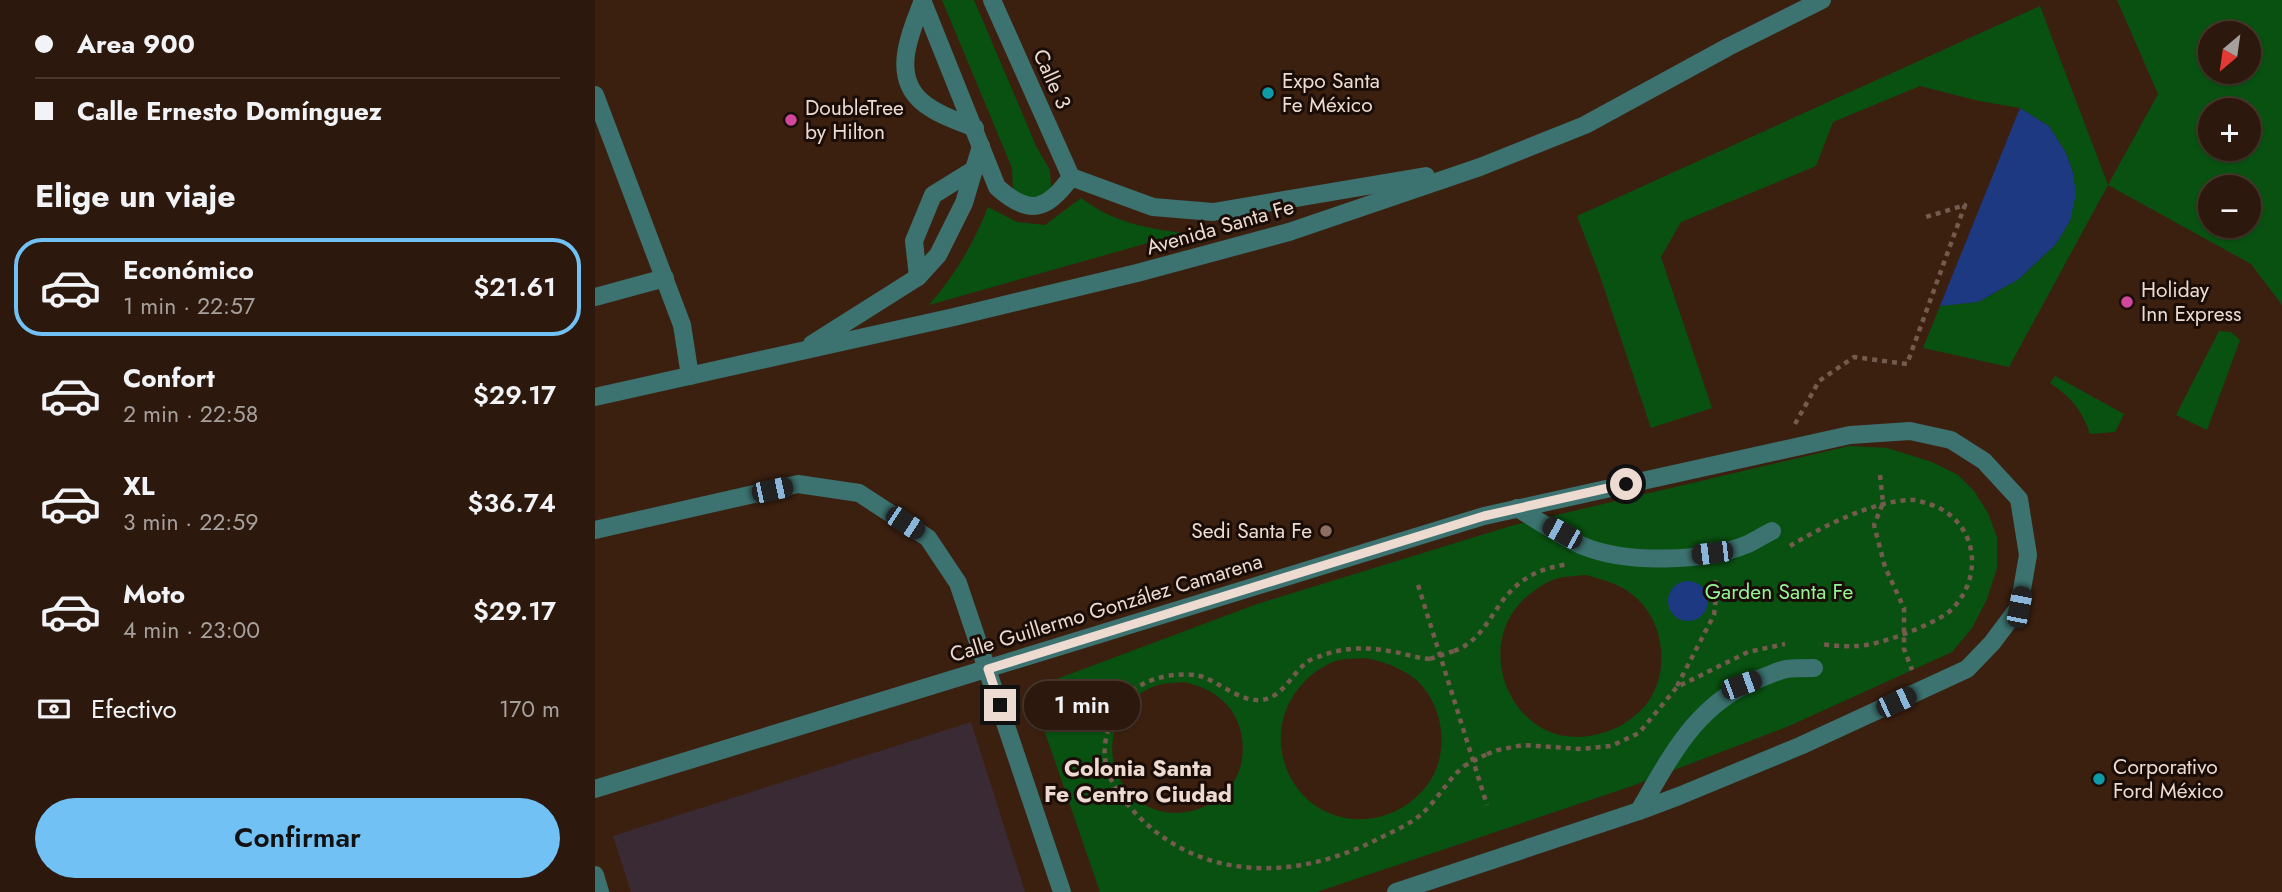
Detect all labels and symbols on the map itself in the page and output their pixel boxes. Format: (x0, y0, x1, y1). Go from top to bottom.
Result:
north arrow (2198, 21, 2261, 84)
street label: Calle 3 (1026, 44, 1078, 114)
place label: Expo Santa Fe México (1282, 66, 1380, 120)
marker: Expo Santa Fe México (1260, 85, 1276, 101)
place label: DoubleTree by Hilton (805, 93, 904, 147)
marker: DoubleTree by Hilton (783, 112, 799, 128)
street label: Avenida Santa Fe (1143, 192, 1297, 262)
place label: Holiday Inn Express (2141, 275, 2241, 329)
marker: Holiday Inn Express (2119, 294, 2135, 310)
route start (1610, 468, 1642, 500)
car (750, 475, 795, 505)
car (882, 503, 929, 543)
car (1539, 514, 1586, 552)
place label: Sedi Santa Fe (1191, 516, 1312, 546)
marker: Sedi Santa Fe (1318, 523, 1334, 539)
car (1690, 540, 1735, 566)
street label: Calle Guillermo González Camarena (946, 546, 1266, 670)
park label: Garden Santa Fe (1705, 577, 1853, 607)
car (2005, 584, 2034, 630)
car (1718, 668, 1765, 702)
callout: 1 min (1025, 680, 1140, 730)
car (1873, 684, 1920, 720)
route end (984, 689, 1016, 721)
district label: Colonia Santa Fe Centro Ciudad (1044, 751, 1232, 811)
place label: Corporativo Ford México (2113, 752, 2223, 806)
marker: Corporativo Ford México (2091, 771, 2107, 787)

